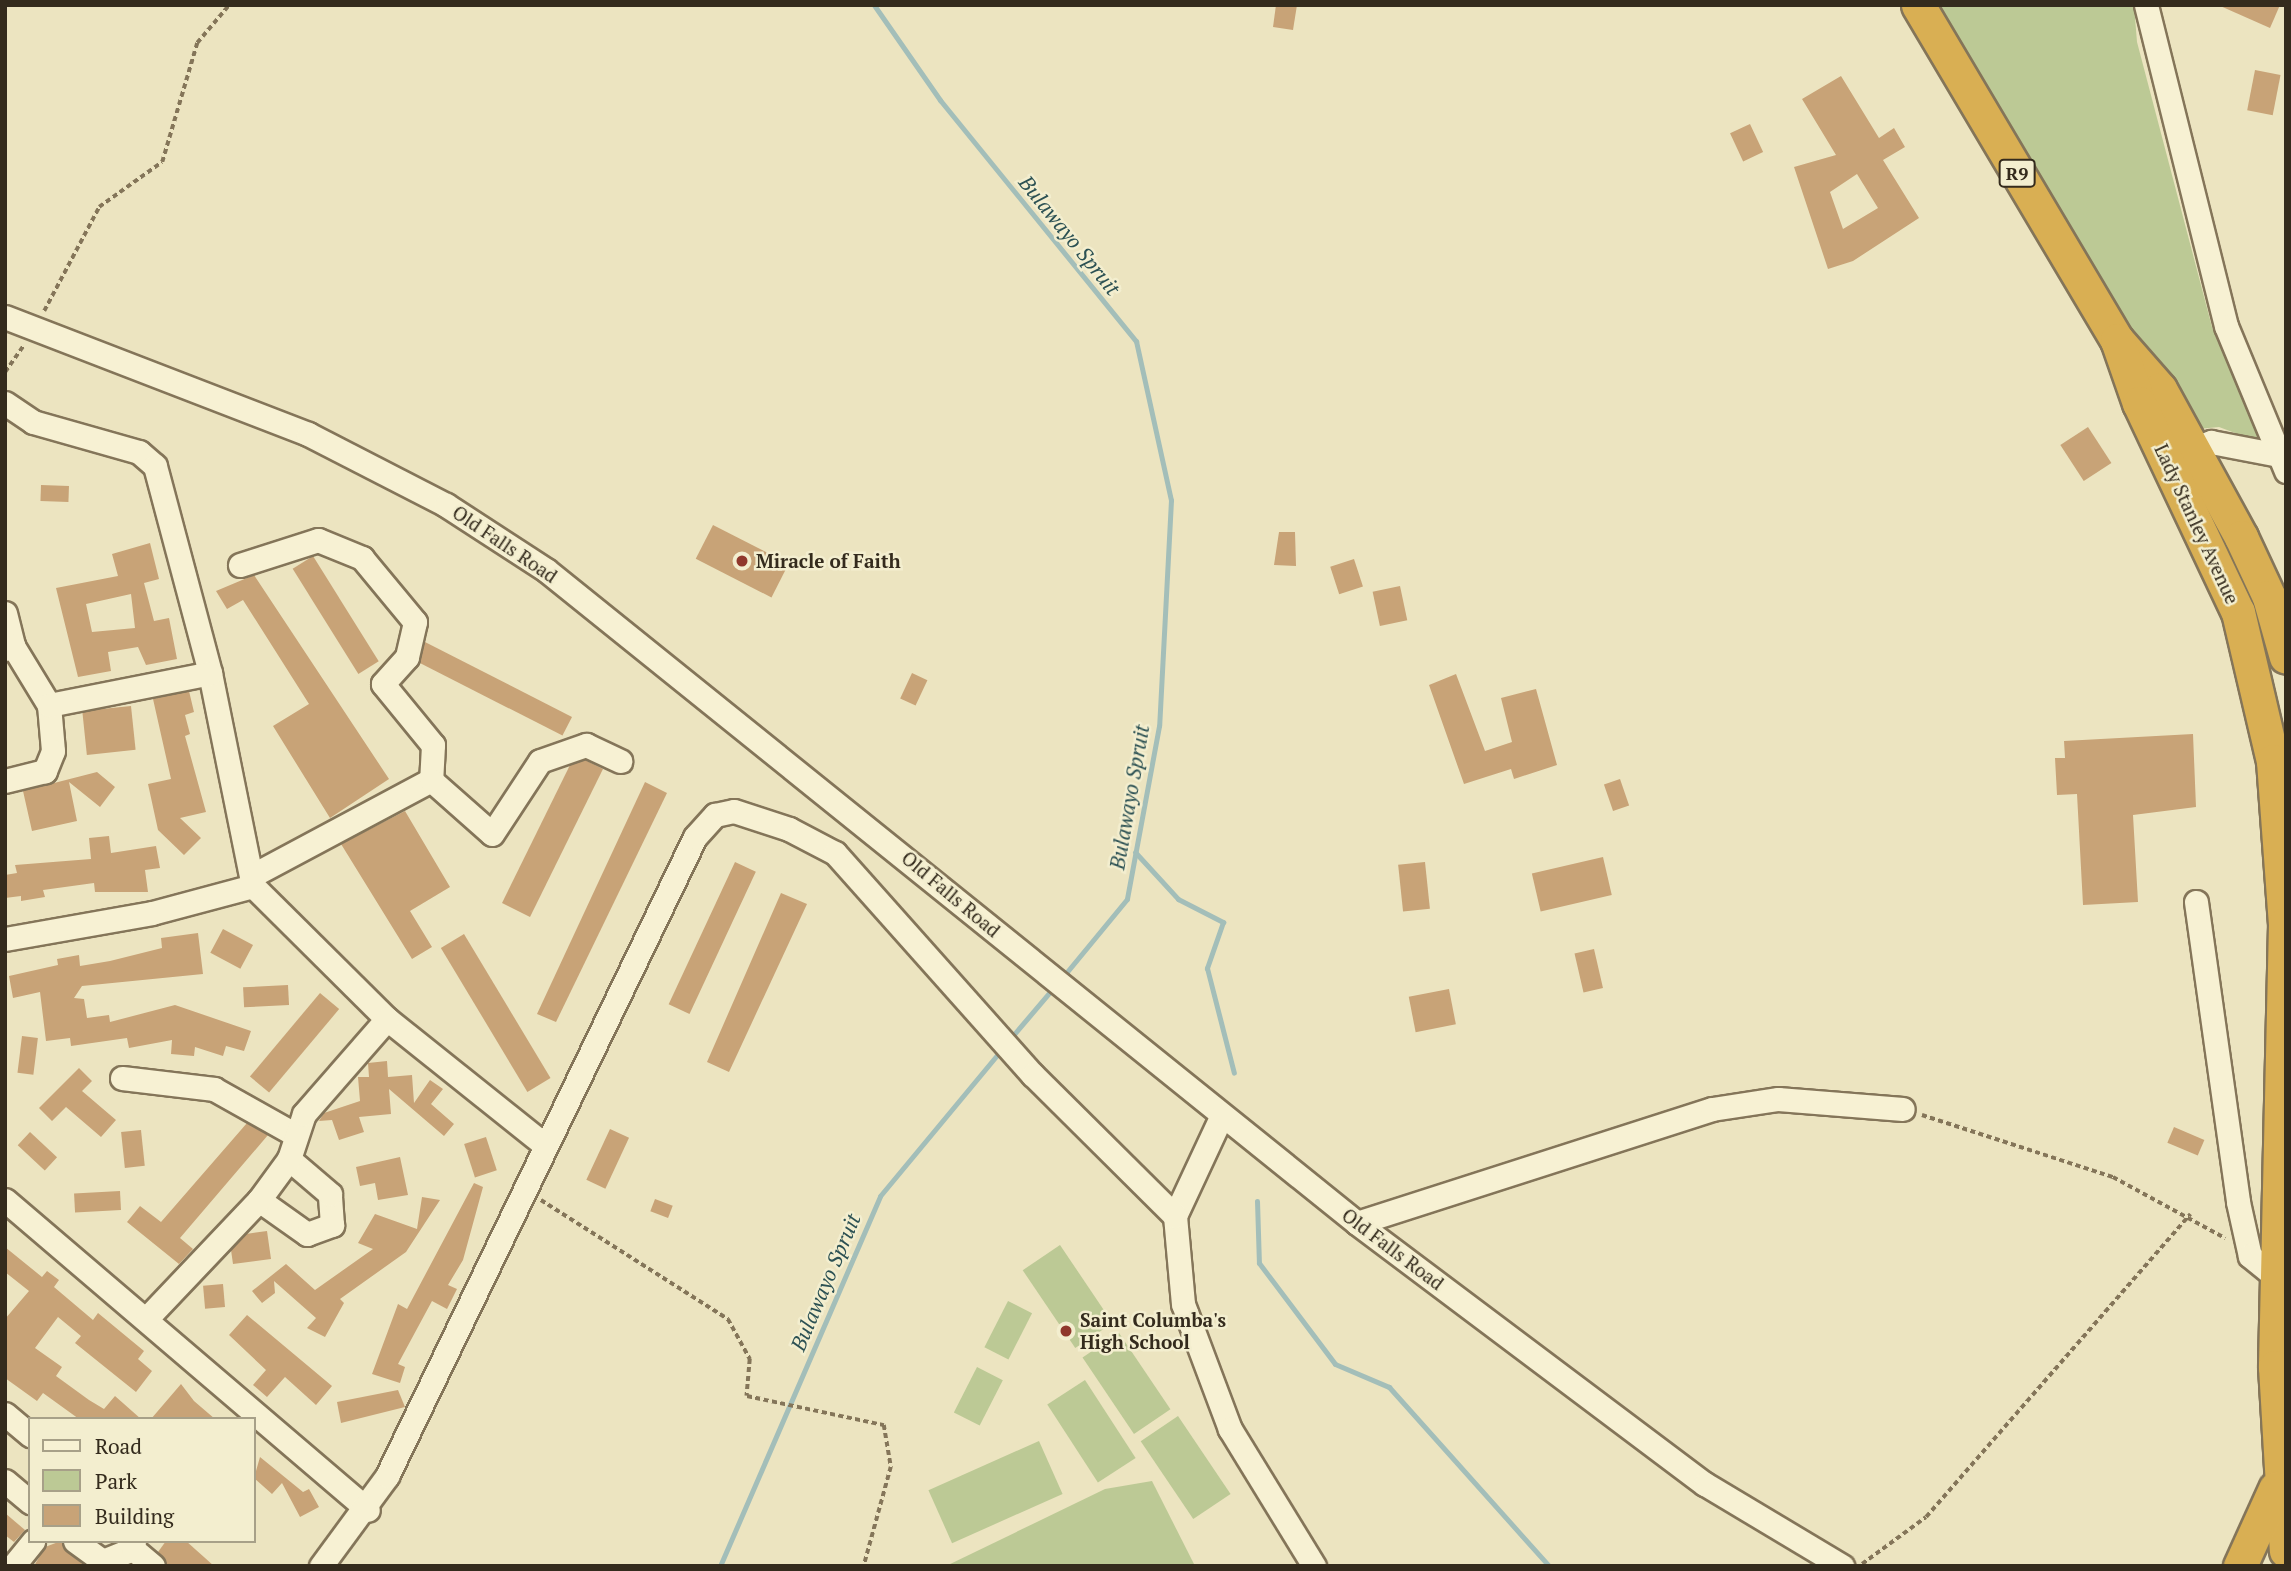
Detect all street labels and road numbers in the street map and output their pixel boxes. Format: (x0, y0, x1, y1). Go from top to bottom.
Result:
road number: R9 (1998, 158, 2036, 188)
street label: Lady Stanley Avenue (2150, 440, 2244, 608)
street label: Old Falls Road (448, 501, 562, 587)
street label: Old Falls Road (897, 846, 1005, 942)
street label: Old Falls Road (1338, 1203, 1448, 1295)

